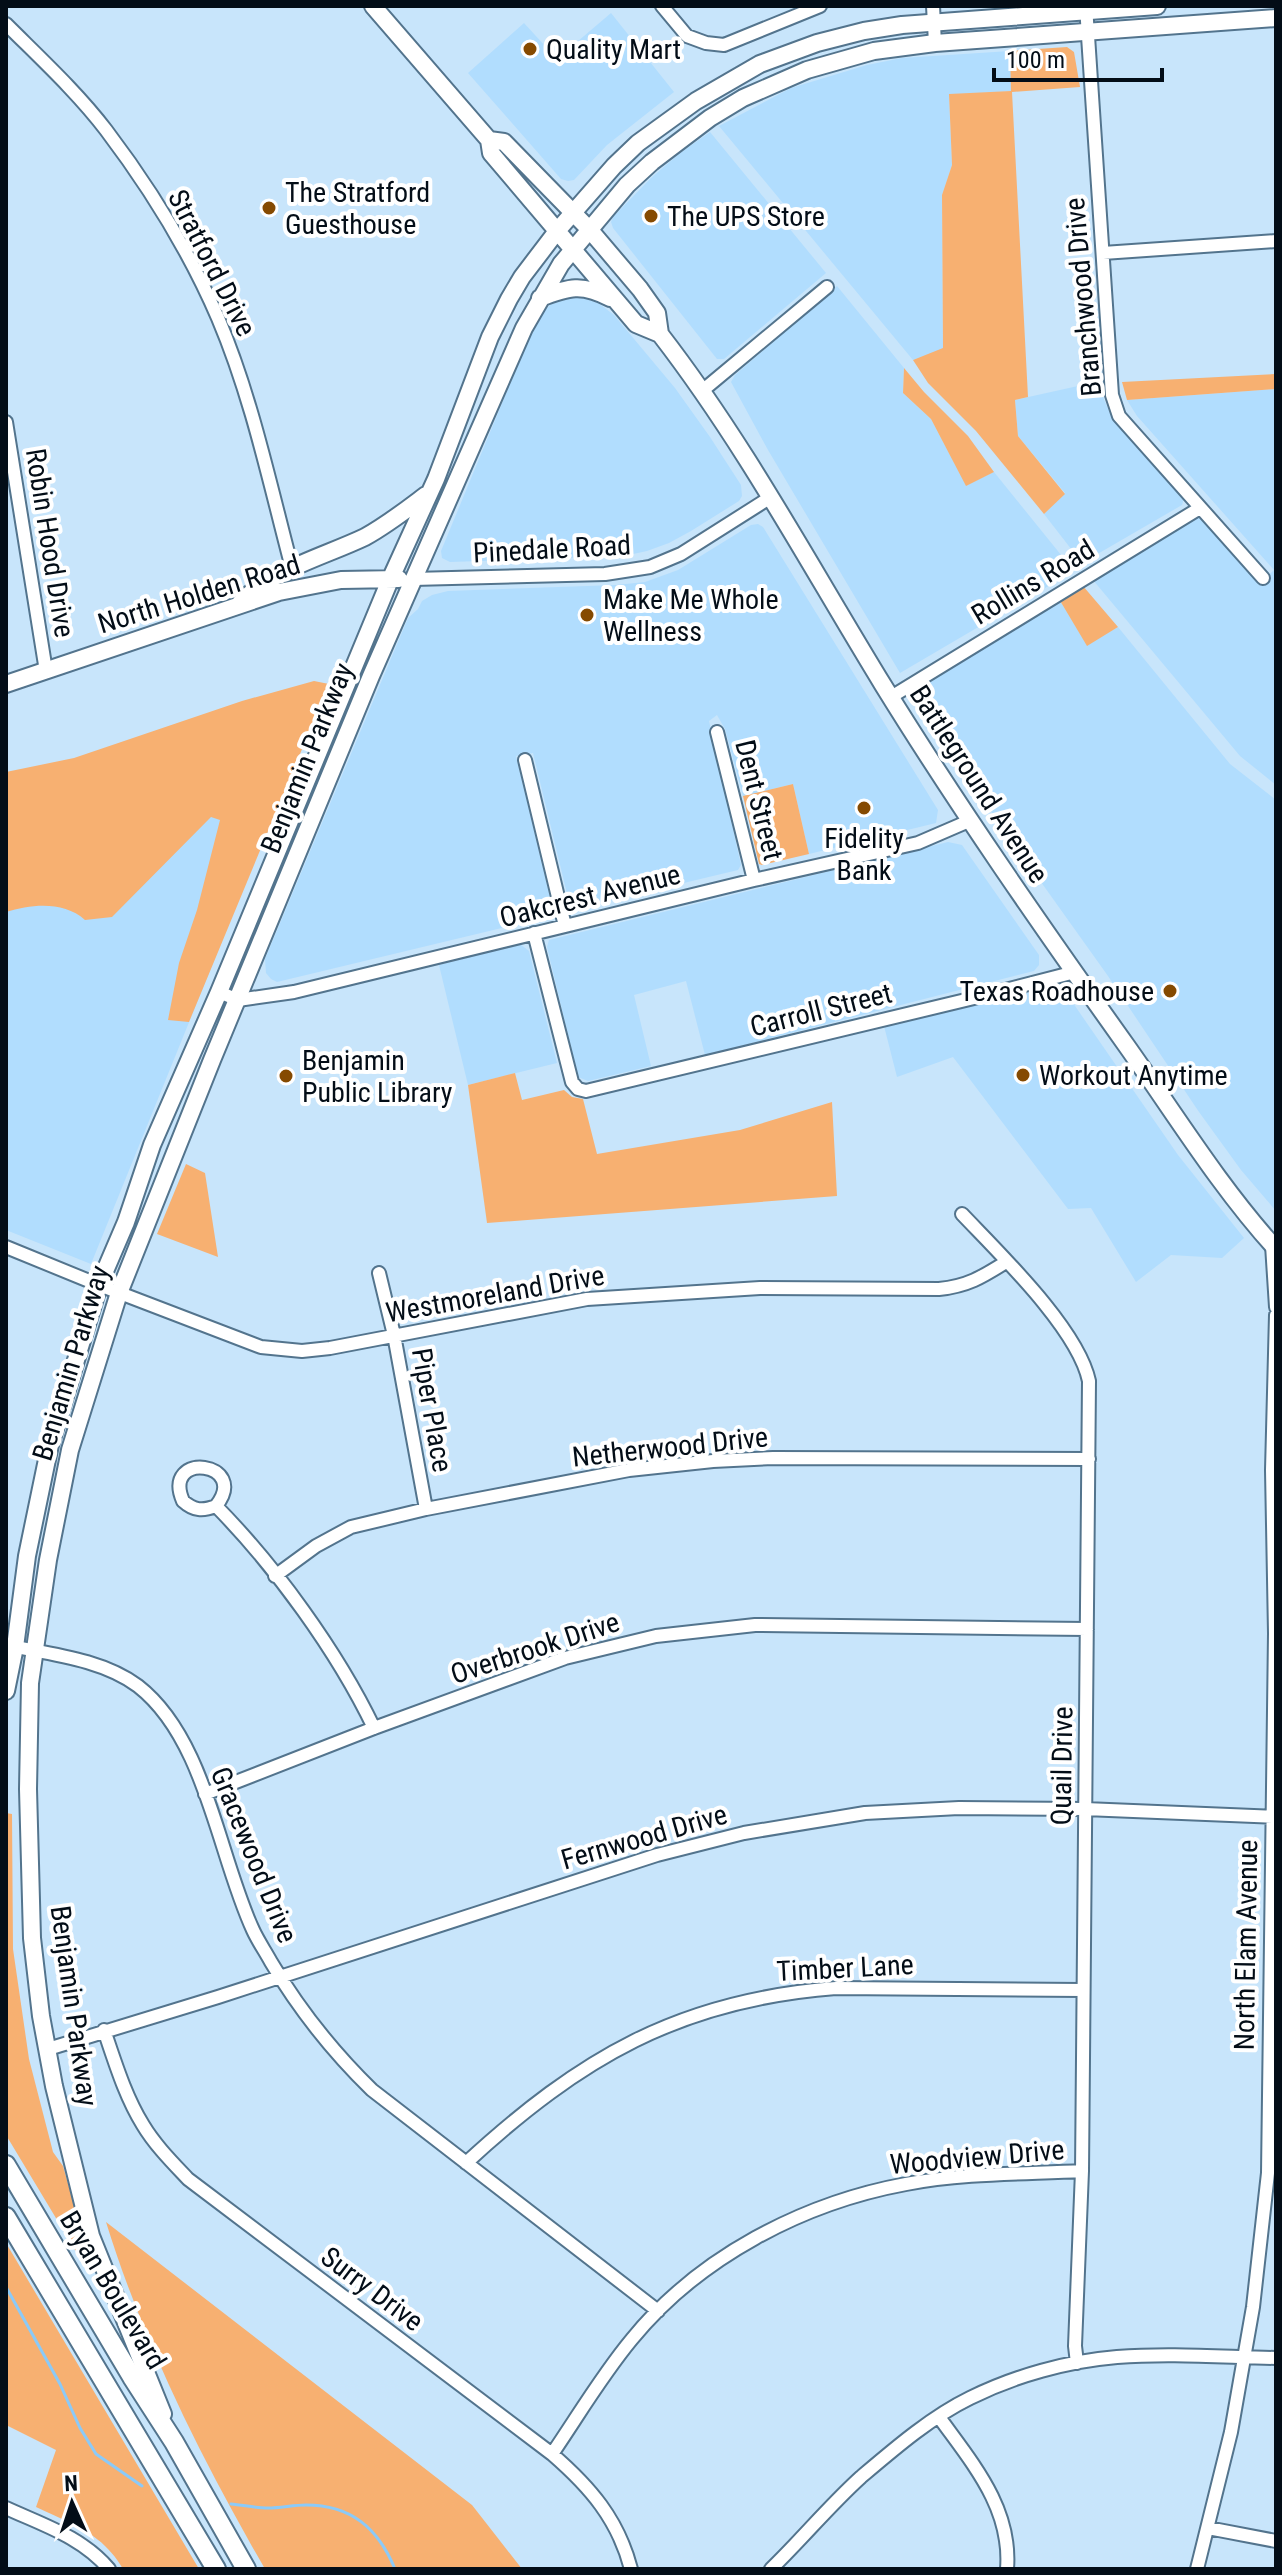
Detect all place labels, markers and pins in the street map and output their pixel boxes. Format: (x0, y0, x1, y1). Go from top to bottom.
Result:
place label: Quality Mart (546, 33, 681, 66)
marker: Quality Mart (521, 40, 539, 58)
place label: The Stratford Guesthouse (285, 176, 430, 241)
marker: The Stratford Guesthouse (260, 199, 278, 217)
place label: The UPS Store (667, 200, 825, 233)
marker: The UPS Store (642, 207, 660, 225)
place label: Make Me Whole Wellness (603, 583, 779, 648)
marker: Make Me Whole Wellness (578, 606, 596, 624)
marker: Fidelity Bank (855, 799, 873, 817)
place label: Fidelity Bank (824, 822, 904, 887)
place label: Texas Roadhouse (960, 975, 1154, 1008)
marker: Texas Roadhouse (1161, 982, 1179, 1000)
place label: Benjamin Public Library (302, 1044, 453, 1109)
place label: Workout Anytime (1039, 1059, 1228, 1092)
marker: Workout Anytime (1014, 1066, 1032, 1084)
marker: Benjamin Public Library (277, 1067, 295, 1085)

